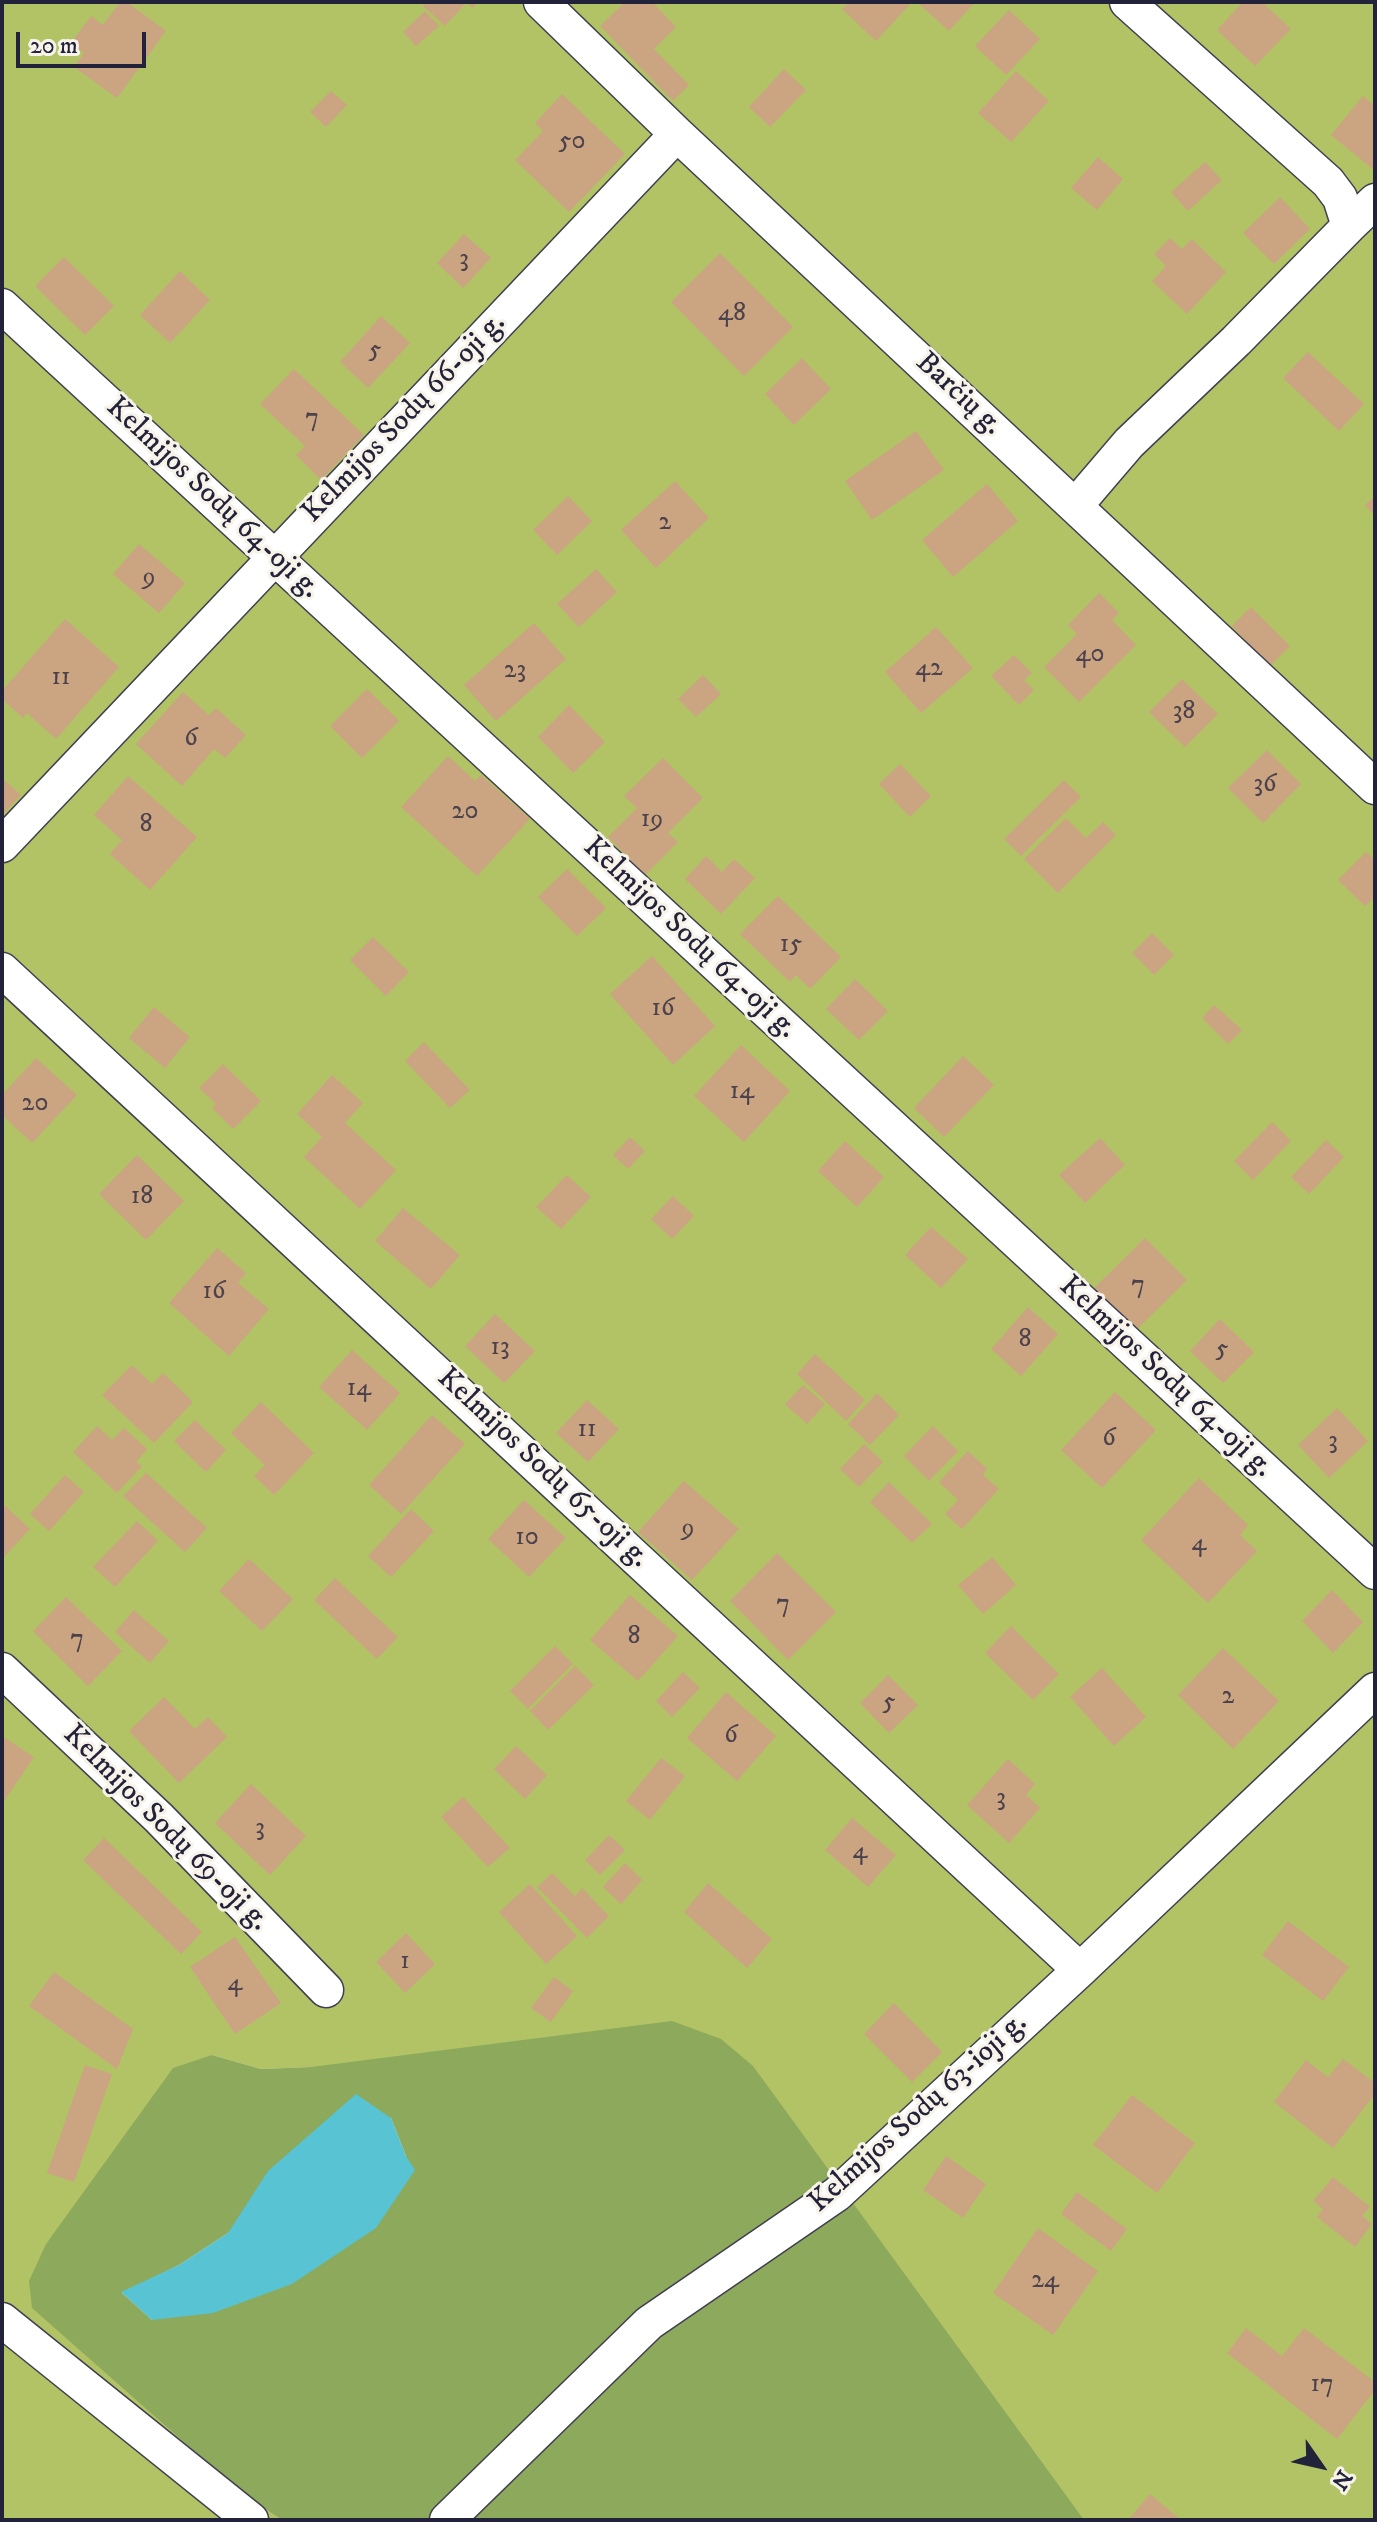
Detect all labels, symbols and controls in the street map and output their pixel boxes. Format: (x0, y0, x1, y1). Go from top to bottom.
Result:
scale bar (20, 16, 150, 66)
text: 20 m (30, 31, 78, 61)
house number: 50 (559, 127, 585, 159)
house number: 3 (459, 245, 469, 277)
house number: 48 (718, 299, 746, 331)
street label: Kelmijos Sodų 66-oji g. (296, 307, 514, 531)
house number: 5 (369, 336, 381, 368)
street label: Barčių g. (907, 346, 1009, 444)
street label: Kelmijos Sodų 64-oji g. (97, 390, 327, 608)
house number: 7 (305, 404, 319, 436)
house number: 2 (659, 508, 671, 540)
house number: 9 (143, 563, 155, 595)
house number: 40 (1076, 640, 1104, 672)
house number: 42 (915, 654, 943, 686)
house number: 23 (504, 656, 526, 688)
house number: 11 (51, 663, 71, 695)
house number: 38 (1173, 697, 1195, 729)
house number: 6 (184, 724, 198, 756)
house number: 36 (1253, 770, 1277, 802)
house number: 20 (452, 797, 478, 829)
house number: 19 (641, 805, 663, 837)
house number: 8 (139, 810, 153, 842)
street label: Kelmijos Sodų 64-oji g. (574, 830, 804, 1048)
house number: 15 (780, 930, 802, 962)
house number: 16 (652, 994, 674, 1026)
house number: 14 (730, 1077, 754, 1109)
house number: 20 (22, 1089, 48, 1121)
house number: 18 (131, 1182, 153, 1214)
street label: Kelmijos Sodų 64-oji g. (1050, 1269, 1280, 1487)
house number: 7 (1131, 1271, 1145, 1303)
house number: 16 (203, 1277, 225, 1309)
house number: 8 (1018, 1325, 1032, 1357)
house number: 13 (490, 1333, 510, 1365)
house number: 5 (1216, 1335, 1228, 1367)
street label: Kelmijos Sodų 65-oji g. (428, 1361, 656, 1577)
house number: 14 (347, 1374, 371, 1406)
house number: 11 (577, 1415, 597, 1447)
house number: 6 (1102, 1424, 1116, 1456)
house number: 3 (1328, 1427, 1338, 1459)
house number: 9 (682, 1514, 694, 1546)
house number: 10 (515, 1523, 539, 1555)
house number: 4 (1192, 1529, 1206, 1561)
house number: 7 (776, 1590, 790, 1622)
house number: 8 (627, 1622, 641, 1654)
house number: 7 (70, 1625, 84, 1657)
house number: 2 (1222, 1682, 1234, 1714)
house number: 5 (883, 1688, 895, 1720)
street label: Kelmijos Sodų 69-oji g. (54, 1718, 276, 1940)
house number: 6 (724, 1721, 738, 1753)
house number: 3 (996, 1784, 1006, 1816)
house number: 3 (255, 1814, 265, 1846)
house number: 4 (853, 1837, 867, 1869)
house number: 1 (400, 1947, 410, 1979)
house number: 4 (228, 1969, 242, 2001)
street label: Kelmijos Sodų 63-ioji g. (802, 2007, 1036, 2221)
house number: 24 (1031, 2266, 1059, 2298)
house number: 17 (1310, 2370, 1334, 2402)
north arrow (1281, 2426, 1361, 2506)
text: N (1325, 2465, 1358, 2495)

